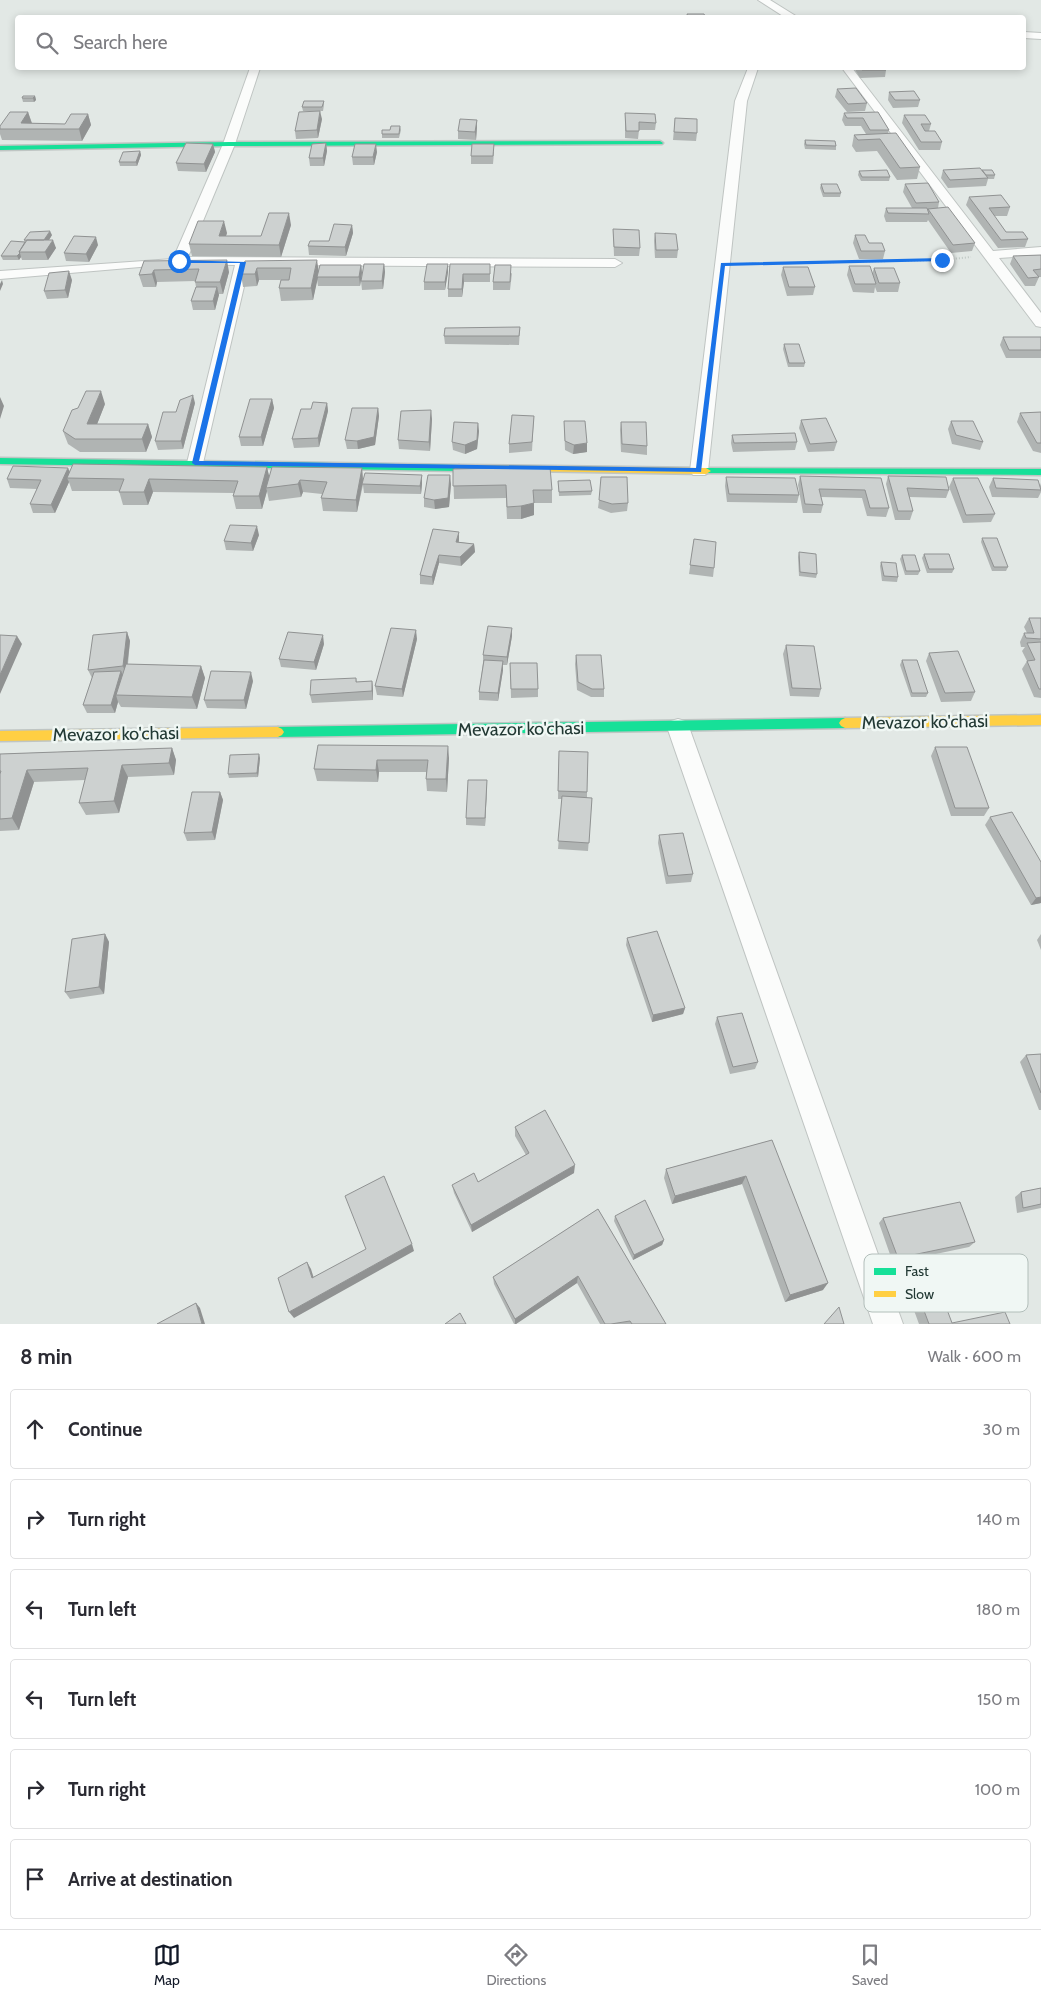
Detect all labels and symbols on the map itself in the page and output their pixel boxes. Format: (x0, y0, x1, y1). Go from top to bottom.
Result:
route end (931, 249, 954, 272)
route start (168, 250, 191, 273)
street label: Mevazor ko'chasi (861, 710, 989, 734)
street label: Mevazor ko'chasi (457, 717, 585, 741)
street label: Mevazor ko'chasi (52, 722, 180, 746)
legend (864, 1254, 1028, 1312)
text: Fast (905, 1262, 929, 1280)
text: Slow (905, 1285, 934, 1303)

